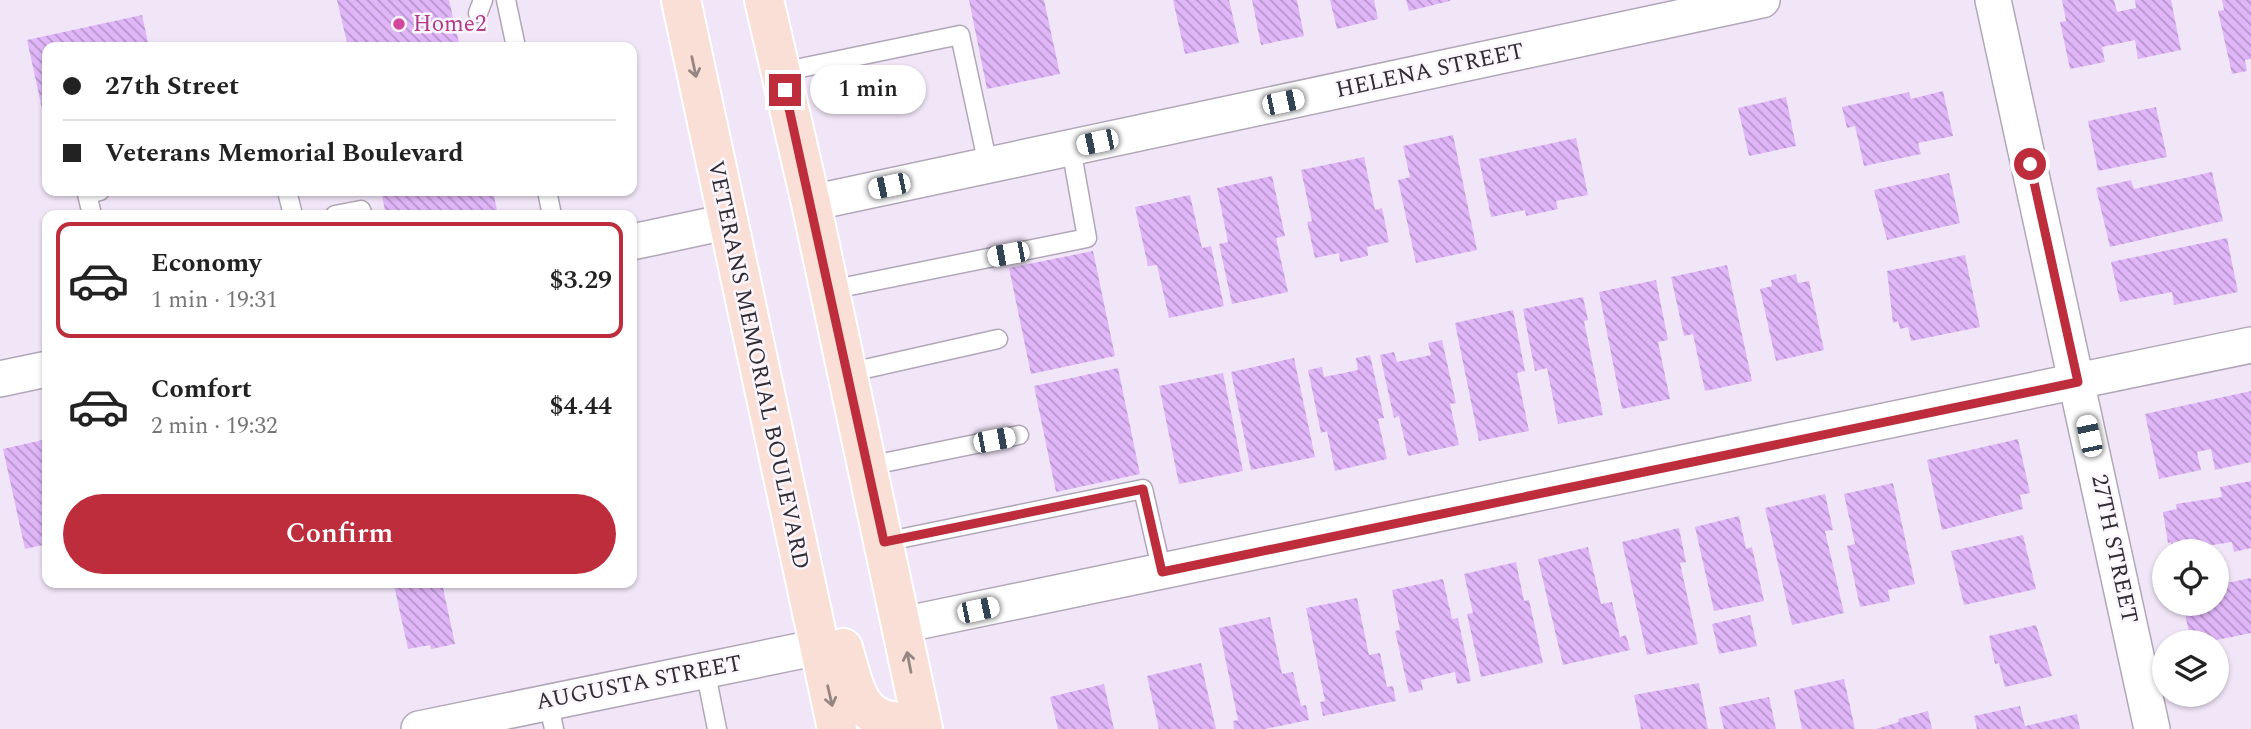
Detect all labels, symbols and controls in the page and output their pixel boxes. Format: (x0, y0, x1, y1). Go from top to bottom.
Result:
place label: Home2 (413, 7, 486, 42)
marker: Home2 (391, 16, 407, 32)
street label: HELENA STREET (1332, 34, 1528, 108)
one-way arrow (688, 55, 702, 78)
text: 27th Street (105, 66, 239, 106)
callout: 1 min (810, 66, 925, 114)
text: 1 min (838, 72, 898, 107)
route end (769, 74, 801, 106)
car (1261, 87, 1306, 117)
car (1075, 127, 1120, 157)
text: Veterans Memorial Boulevard (105, 133, 464, 173)
route start (2014, 148, 2046, 180)
street label: VETERANS MEMORIAL BOULEVARD (698, 157, 818, 573)
car (867, 171, 912, 201)
car (986, 240, 1031, 268)
text: Economy (151, 243, 261, 283)
icon: car (67, 249, 130, 312)
text: $3.29 (549, 260, 612, 300)
text: 1 min · 19:31 (151, 283, 278, 318)
text: Comfort (151, 369, 252, 409)
icon: car (67, 375, 130, 438)
text: $4.44 (549, 386, 612, 426)
text: 2 min · 19:32 (151, 409, 278, 444)
car (2075, 413, 2104, 459)
car (972, 426, 1017, 454)
street label: 27TH STREET (2081, 471, 2147, 627)
button: Confirm (63, 494, 616, 574)
map controls (2152, 539, 2229, 707)
button: locate (2152, 539, 2229, 616)
car (956, 595, 1001, 625)
button: layers (2152, 630, 2229, 707)
street label: AUGUSTA STREET (533, 646, 745, 720)
one-way arrow (902, 651, 915, 674)
one-way arrow (824, 684, 837, 707)

